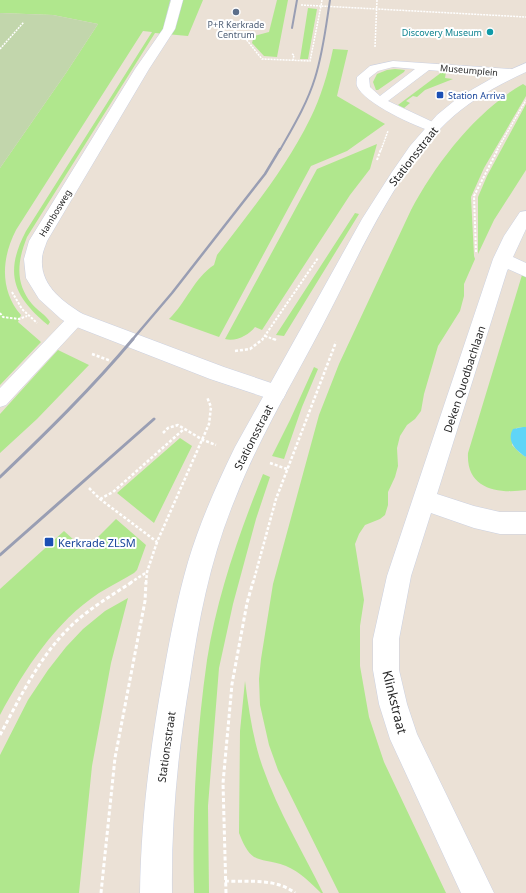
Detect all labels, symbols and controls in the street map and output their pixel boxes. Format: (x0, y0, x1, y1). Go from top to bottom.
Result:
marker: P+R Kerkrade Centrum (231, 7, 241, 17)
place label: P+R Kerkrade Centrum (208, 18, 264, 41)
place label: Discovery Museum (402, 26, 482, 39)
marker: Discovery Museum (485, 27, 495, 37)
street label: Museumplein (440, 61, 498, 79)
place label: Station Arriva (448, 89, 505, 102)
marker: Station Arriva (435, 90, 445, 100)
street label: Stationsstraat (385, 123, 441, 189)
street label: Hambosweg (36, 187, 74, 239)
street label: Deken Quodbachlaan (440, 324, 488, 434)
street label: Stationsstraat (230, 402, 276, 472)
place label: Kerkrade ZLSM (58, 535, 136, 550)
marker: Kerkrade ZLSM (43, 536, 55, 548)
street label: Klinkstraat (378, 668, 412, 736)
street label: Stationsstraat (154, 710, 178, 783)

